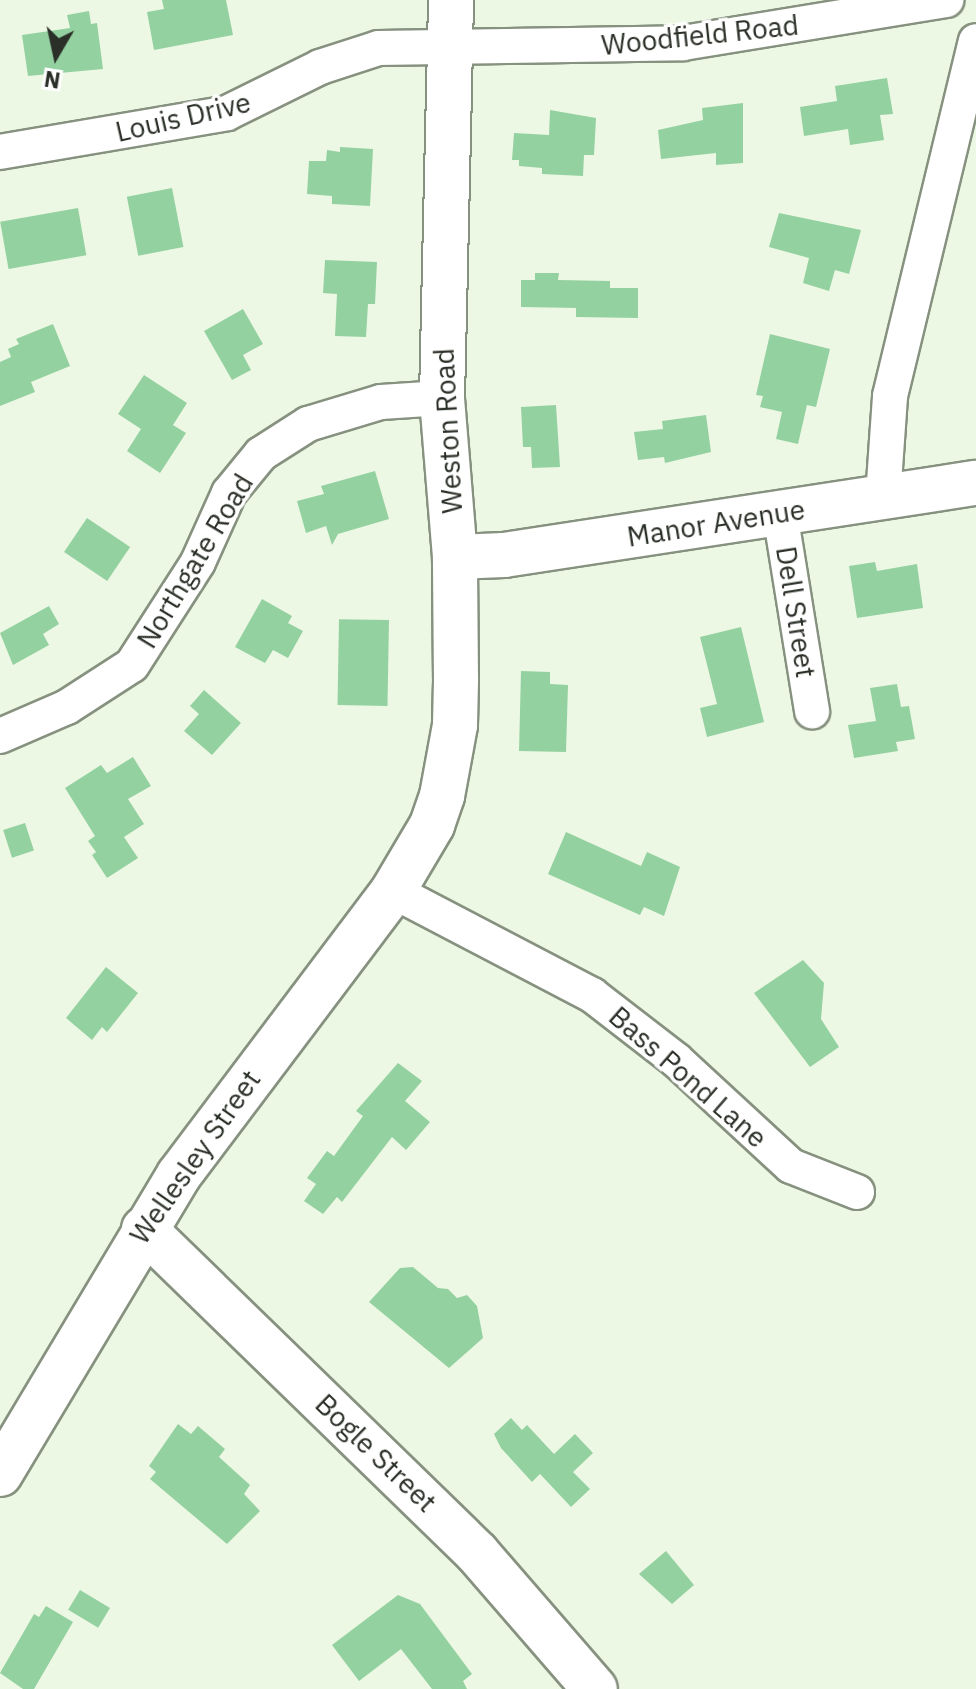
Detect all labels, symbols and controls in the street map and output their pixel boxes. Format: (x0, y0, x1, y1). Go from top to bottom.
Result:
street label: Woodfield Road (600, 8, 800, 62)
north arrow (16, 16, 96, 96)
text: N (42, 65, 62, 96)
street label: Louis Drive (112, 85, 254, 149)
street label: Weston Road (427, 347, 469, 515)
street label: Northgate Road (130, 468, 260, 654)
street label: Manor Avenue (625, 492, 807, 554)
street label: Dell Street (769, 544, 823, 680)
street label: Bass Pond Lane (602, 999, 774, 1155)
street label: Wellesley Street (123, 1064, 267, 1250)
street label: Bogle Street (309, 1387, 443, 1519)

